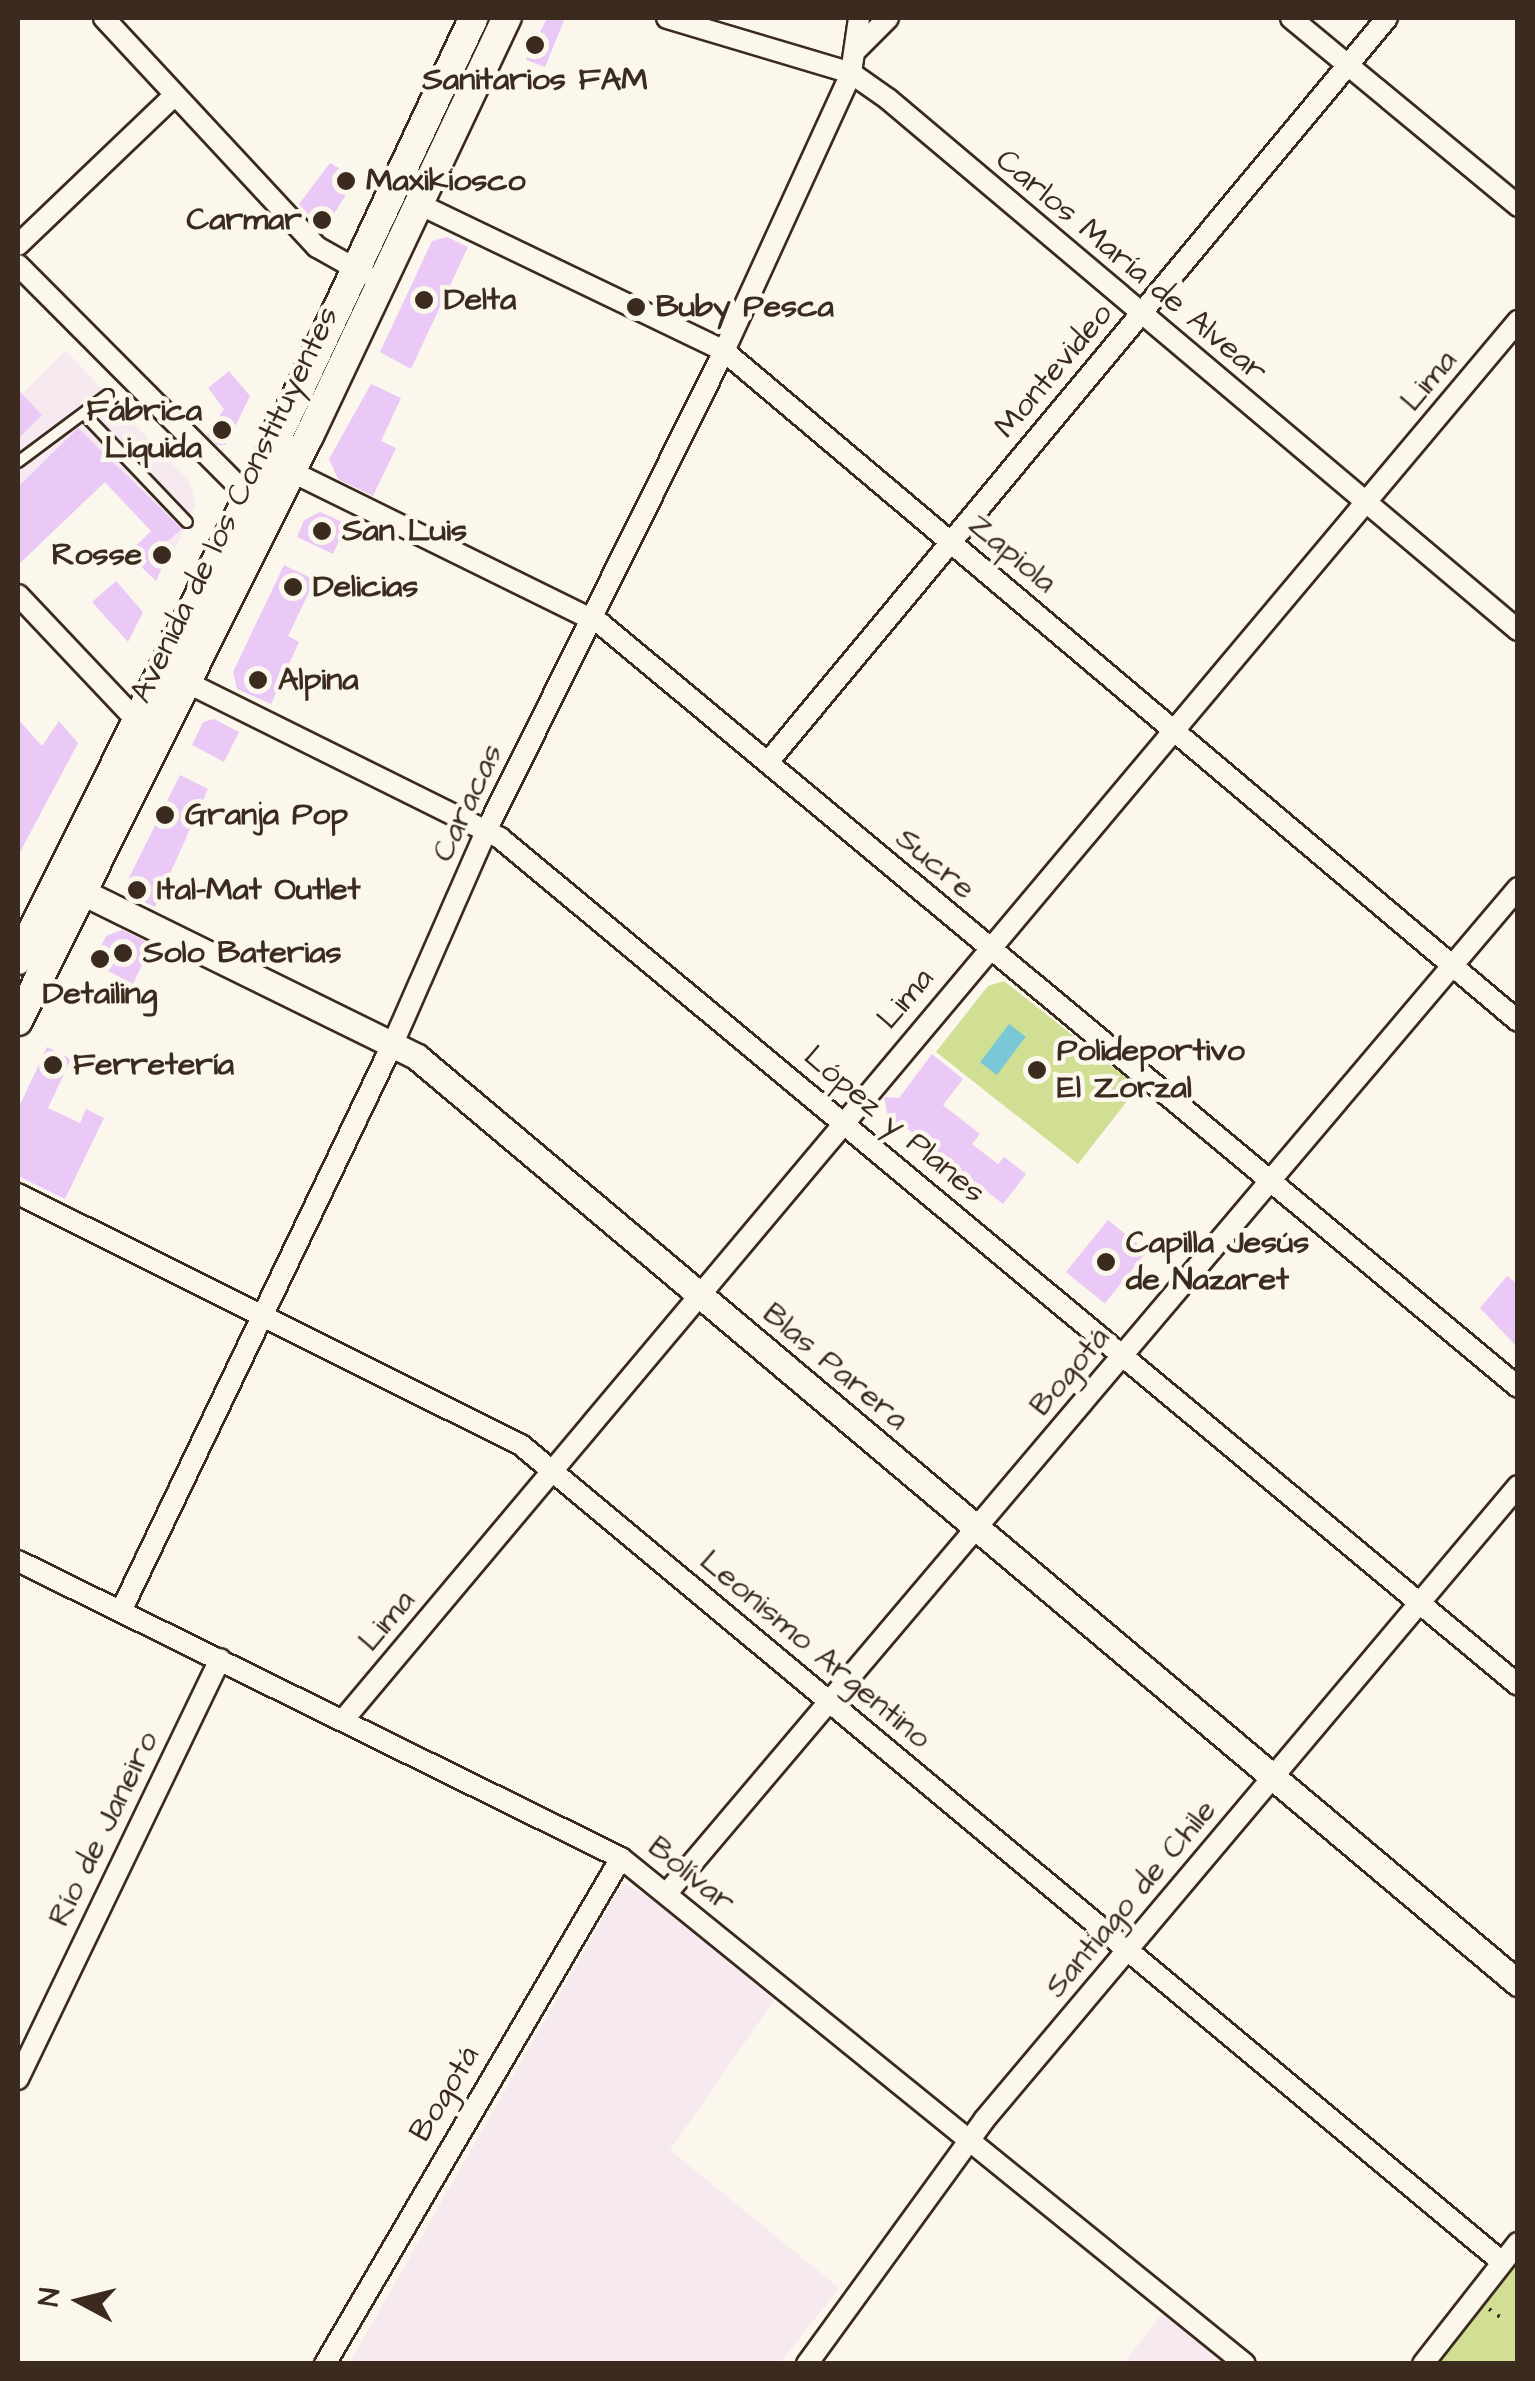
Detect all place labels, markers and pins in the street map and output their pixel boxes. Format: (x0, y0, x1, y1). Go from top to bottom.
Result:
marker: Sanitarios FAM (524, 34, 546, 56)
place label: Sanitarios FAM (422, 61, 648, 99)
place label: Maxikiosco (366, 162, 525, 200)
marker: Maxikiosco (335, 170, 357, 192)
place label: Carmar (187, 201, 302, 239)
marker: Carmar (311, 209, 333, 231)
place label: Delta (444, 281, 516, 319)
place label: Buby Pesca (656, 288, 834, 326)
marker: Delta (413, 289, 435, 311)
marker: Buby Pesca (625, 296, 647, 318)
place label: Fábrica Liquida (87, 393, 202, 468)
marker: Fábrica Liquida (211, 419, 233, 441)
place label: San Luis (342, 512, 467, 550)
marker: San Luis (311, 520, 333, 542)
place label: Rosse (52, 536, 142, 574)
marker: Rosse (151, 544, 173, 566)
place label: Delicias (313, 568, 418, 606)
marker: Delicias (282, 576, 304, 598)
place label: Alpina (278, 661, 358, 699)
marker: Alpina (247, 669, 269, 691)
place label: Granja Pop (185, 796, 348, 834)
marker: Granja Pop (154, 804, 176, 826)
place label: Ital-Mat Outlet (157, 871, 360, 909)
marker: Ital-Mat Outlet (126, 879, 148, 901)
place label: Solo Baterias (143, 934, 342, 972)
marker: Solo Baterias (112, 942, 134, 964)
marker: Detailing (89, 948, 111, 970)
place label: Detailing (43, 975, 157, 1013)
place label: Polideportivo El Zorzal (1057, 1033, 1245, 1108)
place label: Ferretería (73, 1046, 234, 1084)
marker: Ferretería (42, 1054, 64, 1076)
marker: Polideportivo El Zorzal (1026, 1059, 1048, 1081)
place label: Capilla Jesús de Nazaret (1126, 1225, 1309, 1300)
marker: Capilla Jesús de Nazaret (1095, 1251, 1117, 1273)

